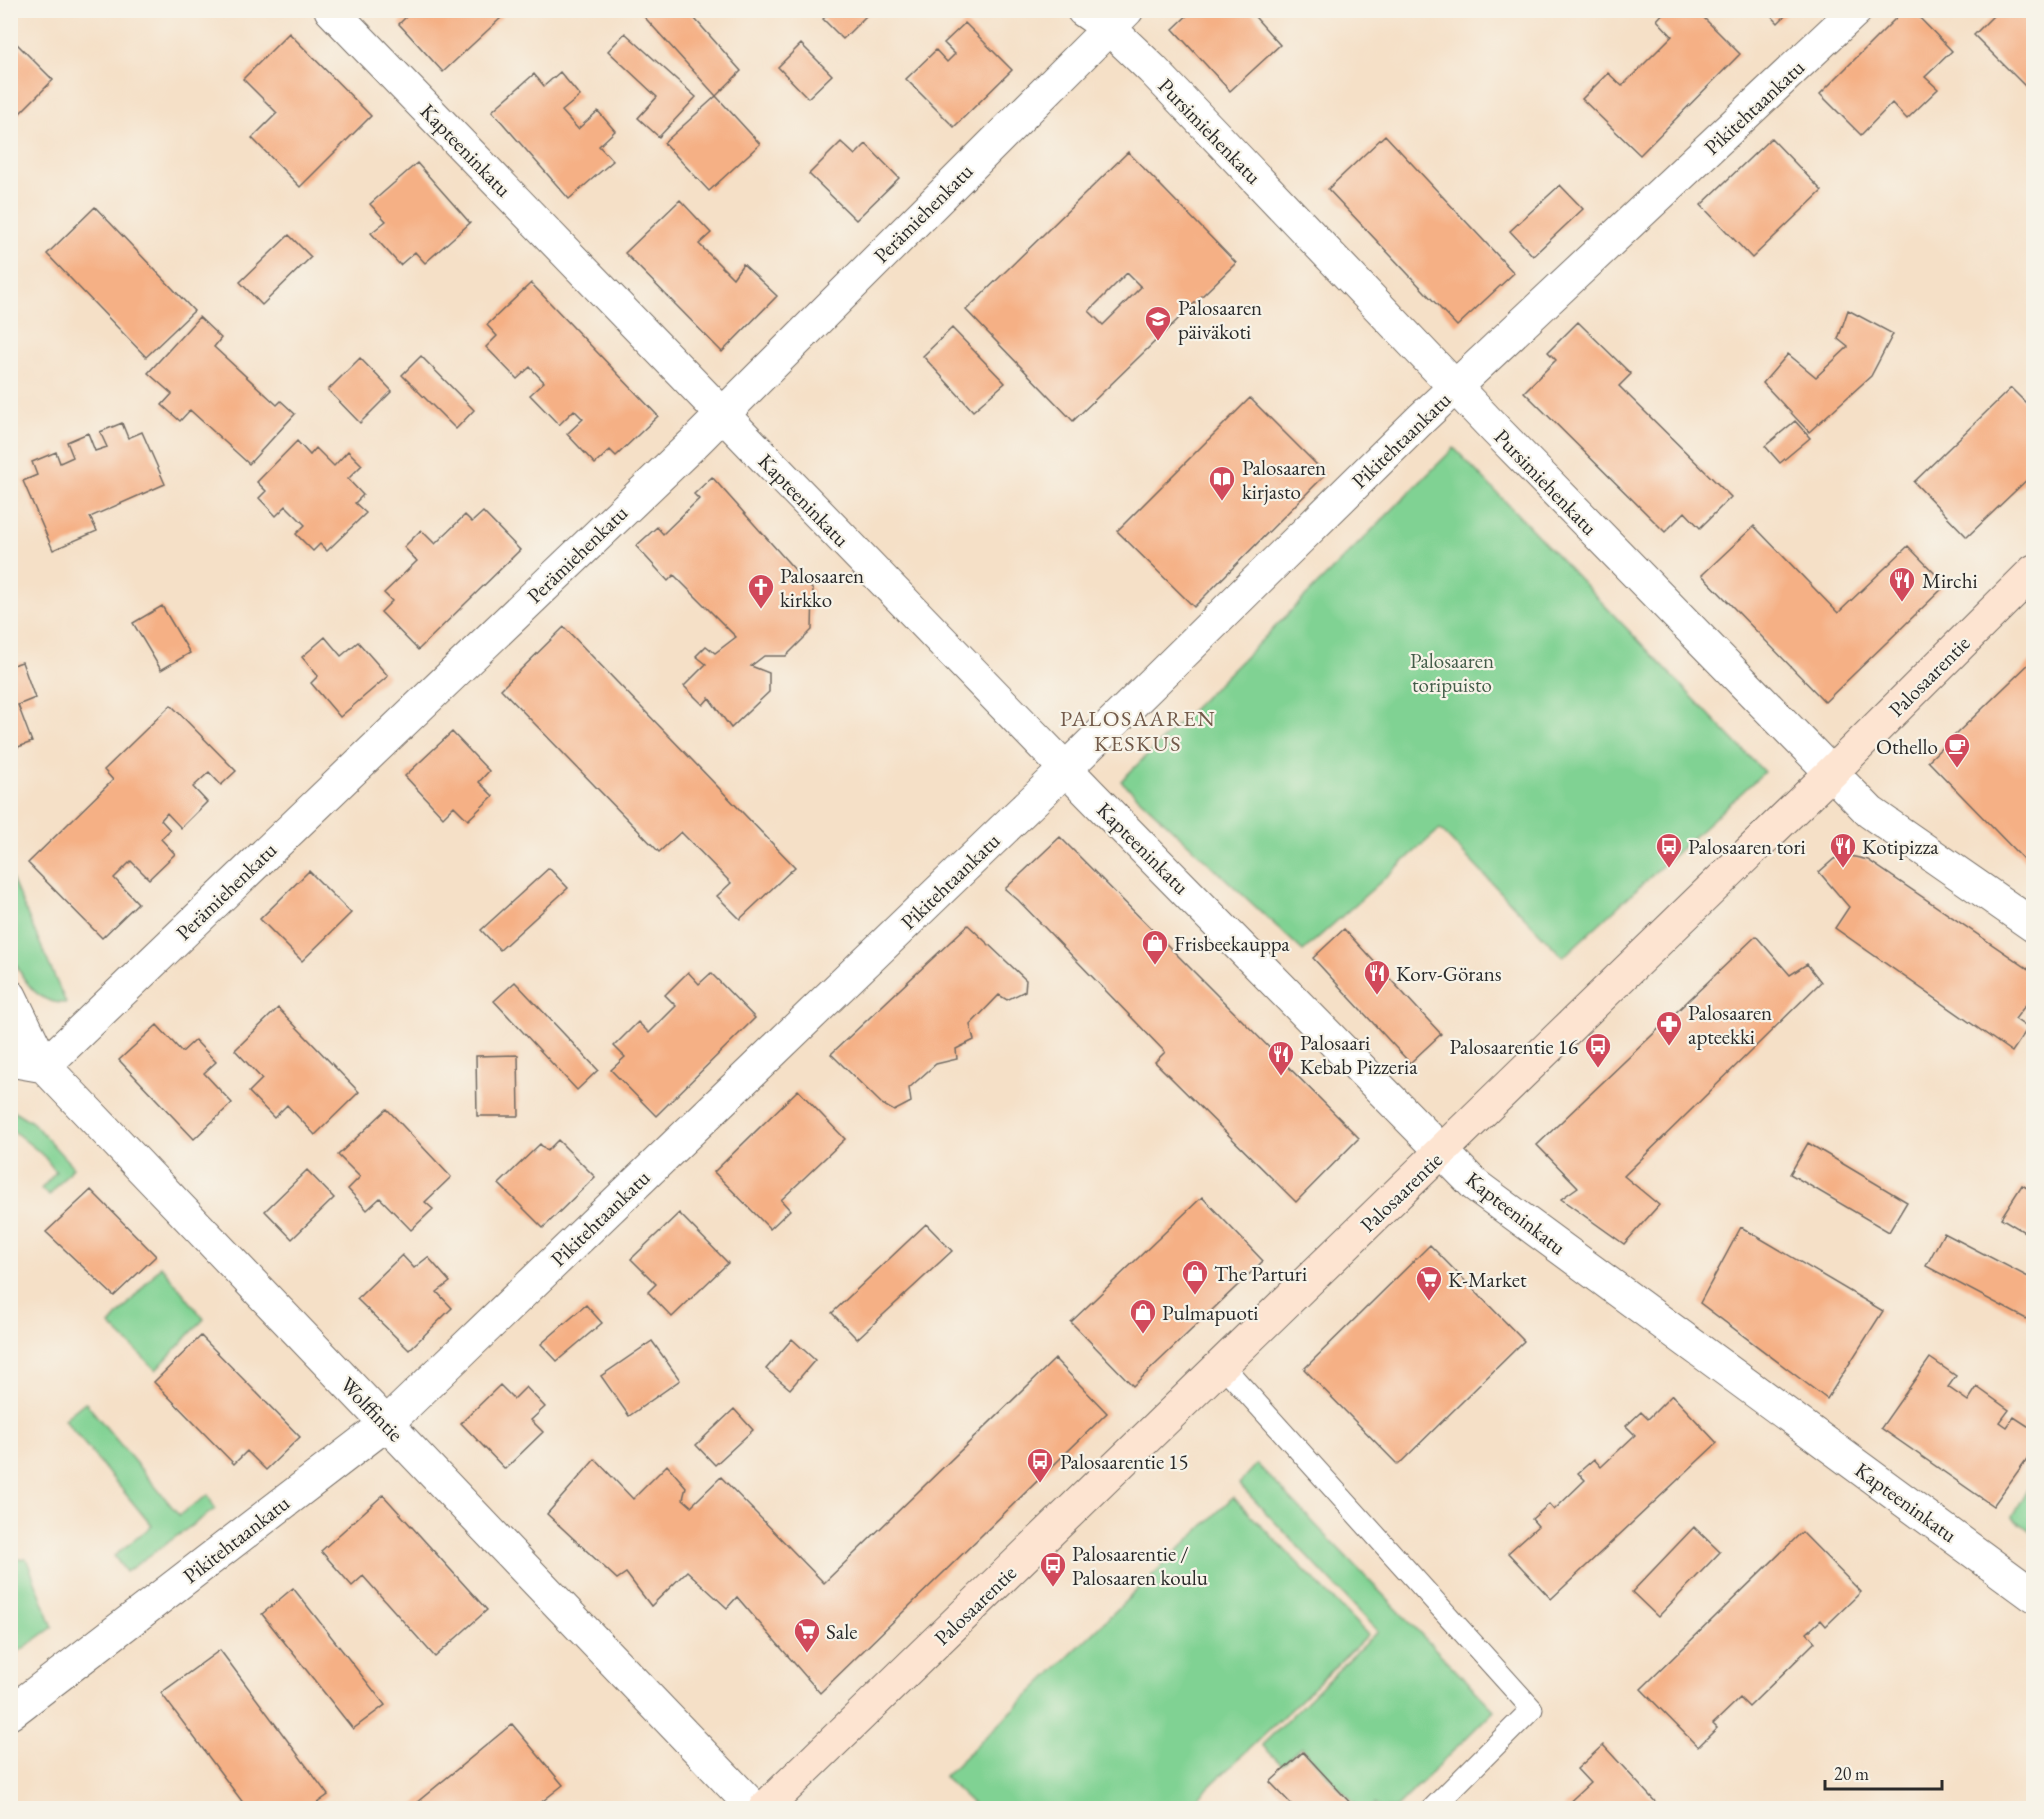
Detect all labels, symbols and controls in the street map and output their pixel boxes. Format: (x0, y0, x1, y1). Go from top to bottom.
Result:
street label: Pikitehtaankatu (1698, 54, 1810, 160)
street label: Pursimiehenkatu (1153, 72, 1267, 190)
street label: Kapteeninkatu (415, 98, 517, 202)
street label: Perämiehenkatu (868, 158, 978, 268)
place label: Palosaaren päiväkoti (1178, 294, 1262, 345)
school or university icon: Palosaaren päiväkoti (1143, 304, 1173, 342)
street label: Pikitehtaankatu (1346, 386, 1456, 494)
street label: Pursimiehenkatu (1489, 423, 1603, 541)
street label: Kapteeninkatu (753, 448, 855, 552)
place label: Palosaaren kirjasto (1242, 454, 1326, 505)
library icon: Palosaaren kirjasto (1207, 464, 1237, 502)
street label: Perämiehenkatu (521, 499, 633, 609)
place label: Palosaaren kirkko (780, 562, 864, 613)
restaurant icon: Mirchi (1887, 565, 1917, 603)
place label: Mirchi (1922, 567, 1978, 594)
church icon: Palosaaren kirkko (746, 572, 776, 610)
street label: Palosaarentie (1883, 630, 1975, 722)
park label: Palosaaren toripuisto (1410, 647, 1494, 698)
district label: PALOSAAREN KESKUS (1060, 704, 1216, 758)
cafe icon: Othello (1942, 731, 1972, 769)
place label: Othello (1876, 733, 1938, 760)
street label: Kapteeninkatu (1091, 796, 1195, 900)
street label: Pikitehtaankatu (895, 827, 1005, 935)
bus stop icon: Palosaaren tori (1654, 831, 1684, 869)
restaurant icon: Kotipizza (1828, 831, 1858, 869)
place label: Palosaaren tori (1688, 833, 1806, 860)
place label: Kotipizza (1862, 833, 1939, 860)
street label: Perämiehenkatu (170, 836, 282, 946)
shop icon: Frisbeekauppa (1140, 928, 1170, 966)
place label: Frisbeekauppa (1174, 930, 1290, 957)
restaurant icon: Korv-Görans (1362, 958, 1392, 996)
place label: Korv-Görans (1396, 960, 1502, 987)
place label: Palosaaren apteekki (1688, 999, 1772, 1050)
pharmacy icon: Palosaaren apteekki (1654, 1009, 1684, 1047)
place label: Palosaari Kebab Pizzeria (1300, 1029, 1418, 1080)
bus stop icon: Palosaarentie 16 (1583, 1031, 1613, 1069)
place label: Palosaarentie 16 (1450, 1033, 1578, 1060)
restaurant icon: Palosaari Kebab Pizzeria (1266, 1039, 1296, 1077)
street label: Palosaarentie (1354, 1146, 1448, 1238)
street label: Pikitehtaankatu (545, 1164, 655, 1272)
street label: Kapteeninkatu (1461, 1166, 1571, 1260)
shop icon: The Parturi (1180, 1258, 1210, 1296)
place label: The Parturi (1214, 1260, 1307, 1287)
supermarket icon: K-Market (1414, 1264, 1444, 1302)
place label: K-Market (1448, 1266, 1527, 1293)
shop icon: Pulmapuoti (1128, 1297, 1158, 1335)
place label: Pulmapuoti (1162, 1299, 1259, 1326)
street label: Wolffintie (335, 1371, 409, 1447)
bus stop icon: Palosaarentie 15 (1025, 1446, 1055, 1484)
place label: Palosaarentie 15 (1060, 1448, 1188, 1475)
street label: Kapteeninkatu (1850, 1456, 1962, 1548)
street label: Pikitehtaankatu (177, 1489, 295, 1589)
place label: Palosaarentie / Palosaaren koulu (1072, 1540, 1208, 1591)
bus stop icon: Palosaarentie / Palosaaren koulu (1038, 1550, 1068, 1588)
street label: Palosaarentie (928, 1559, 1022, 1651)
supermarket icon: Sale (792, 1616, 822, 1654)
place label: Sale (826, 1618, 857, 1645)
scale bar (1825, 1753, 1942, 1791)
text: 20 m (1834, 1762, 1869, 1785)

